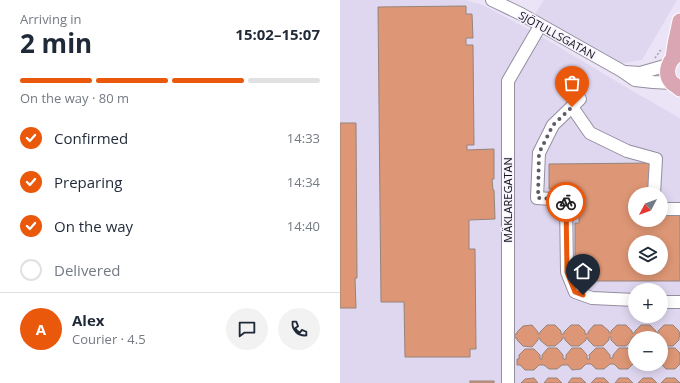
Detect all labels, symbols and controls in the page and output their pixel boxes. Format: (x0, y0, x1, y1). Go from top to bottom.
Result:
street label: SJÖTULLSGATAN (516, 7, 598, 62)
text: Arriving in (20, 10, 82, 28)
text: 15:02–15:07 (235, 24, 320, 44)
text: 2 min (20, 25, 92, 61)
pin (555, 66, 589, 107)
icon: bag (561, 72, 583, 94)
text: On the way · 80 m (20, 89, 129, 107)
icon: check (20, 127, 42, 149)
text: Confirmed (54, 128, 128, 148)
text: 14:33 (287, 129, 320, 147)
street label: MÄKLAREGATAN (500, 157, 515, 243)
icon: check (20, 171, 42, 193)
text: Preparing (54, 172, 122, 192)
text: 14:34 (287, 173, 320, 191)
courier (546, 182, 586, 222)
north arrow (628, 187, 668, 227)
map controls (628, 187, 668, 371)
icon: bike (555, 191, 577, 213)
icon: check (20, 215, 42, 237)
text: On the way (54, 216, 133, 236)
text: 14:40 (287, 217, 320, 235)
button: layers (628, 235, 668, 275)
pin (566, 254, 600, 295)
text: Delivered (54, 260, 121, 280)
icon: home (572, 260, 594, 282)
button: + (628, 283, 668, 323)
button: chat (226, 308, 268, 350)
button: phone (278, 308, 320, 350)
text: Alex (72, 310, 104, 330)
text: A (36, 319, 46, 339)
text: Courier · 4.5 (72, 330, 146, 348)
button: − (628, 331, 668, 371)

